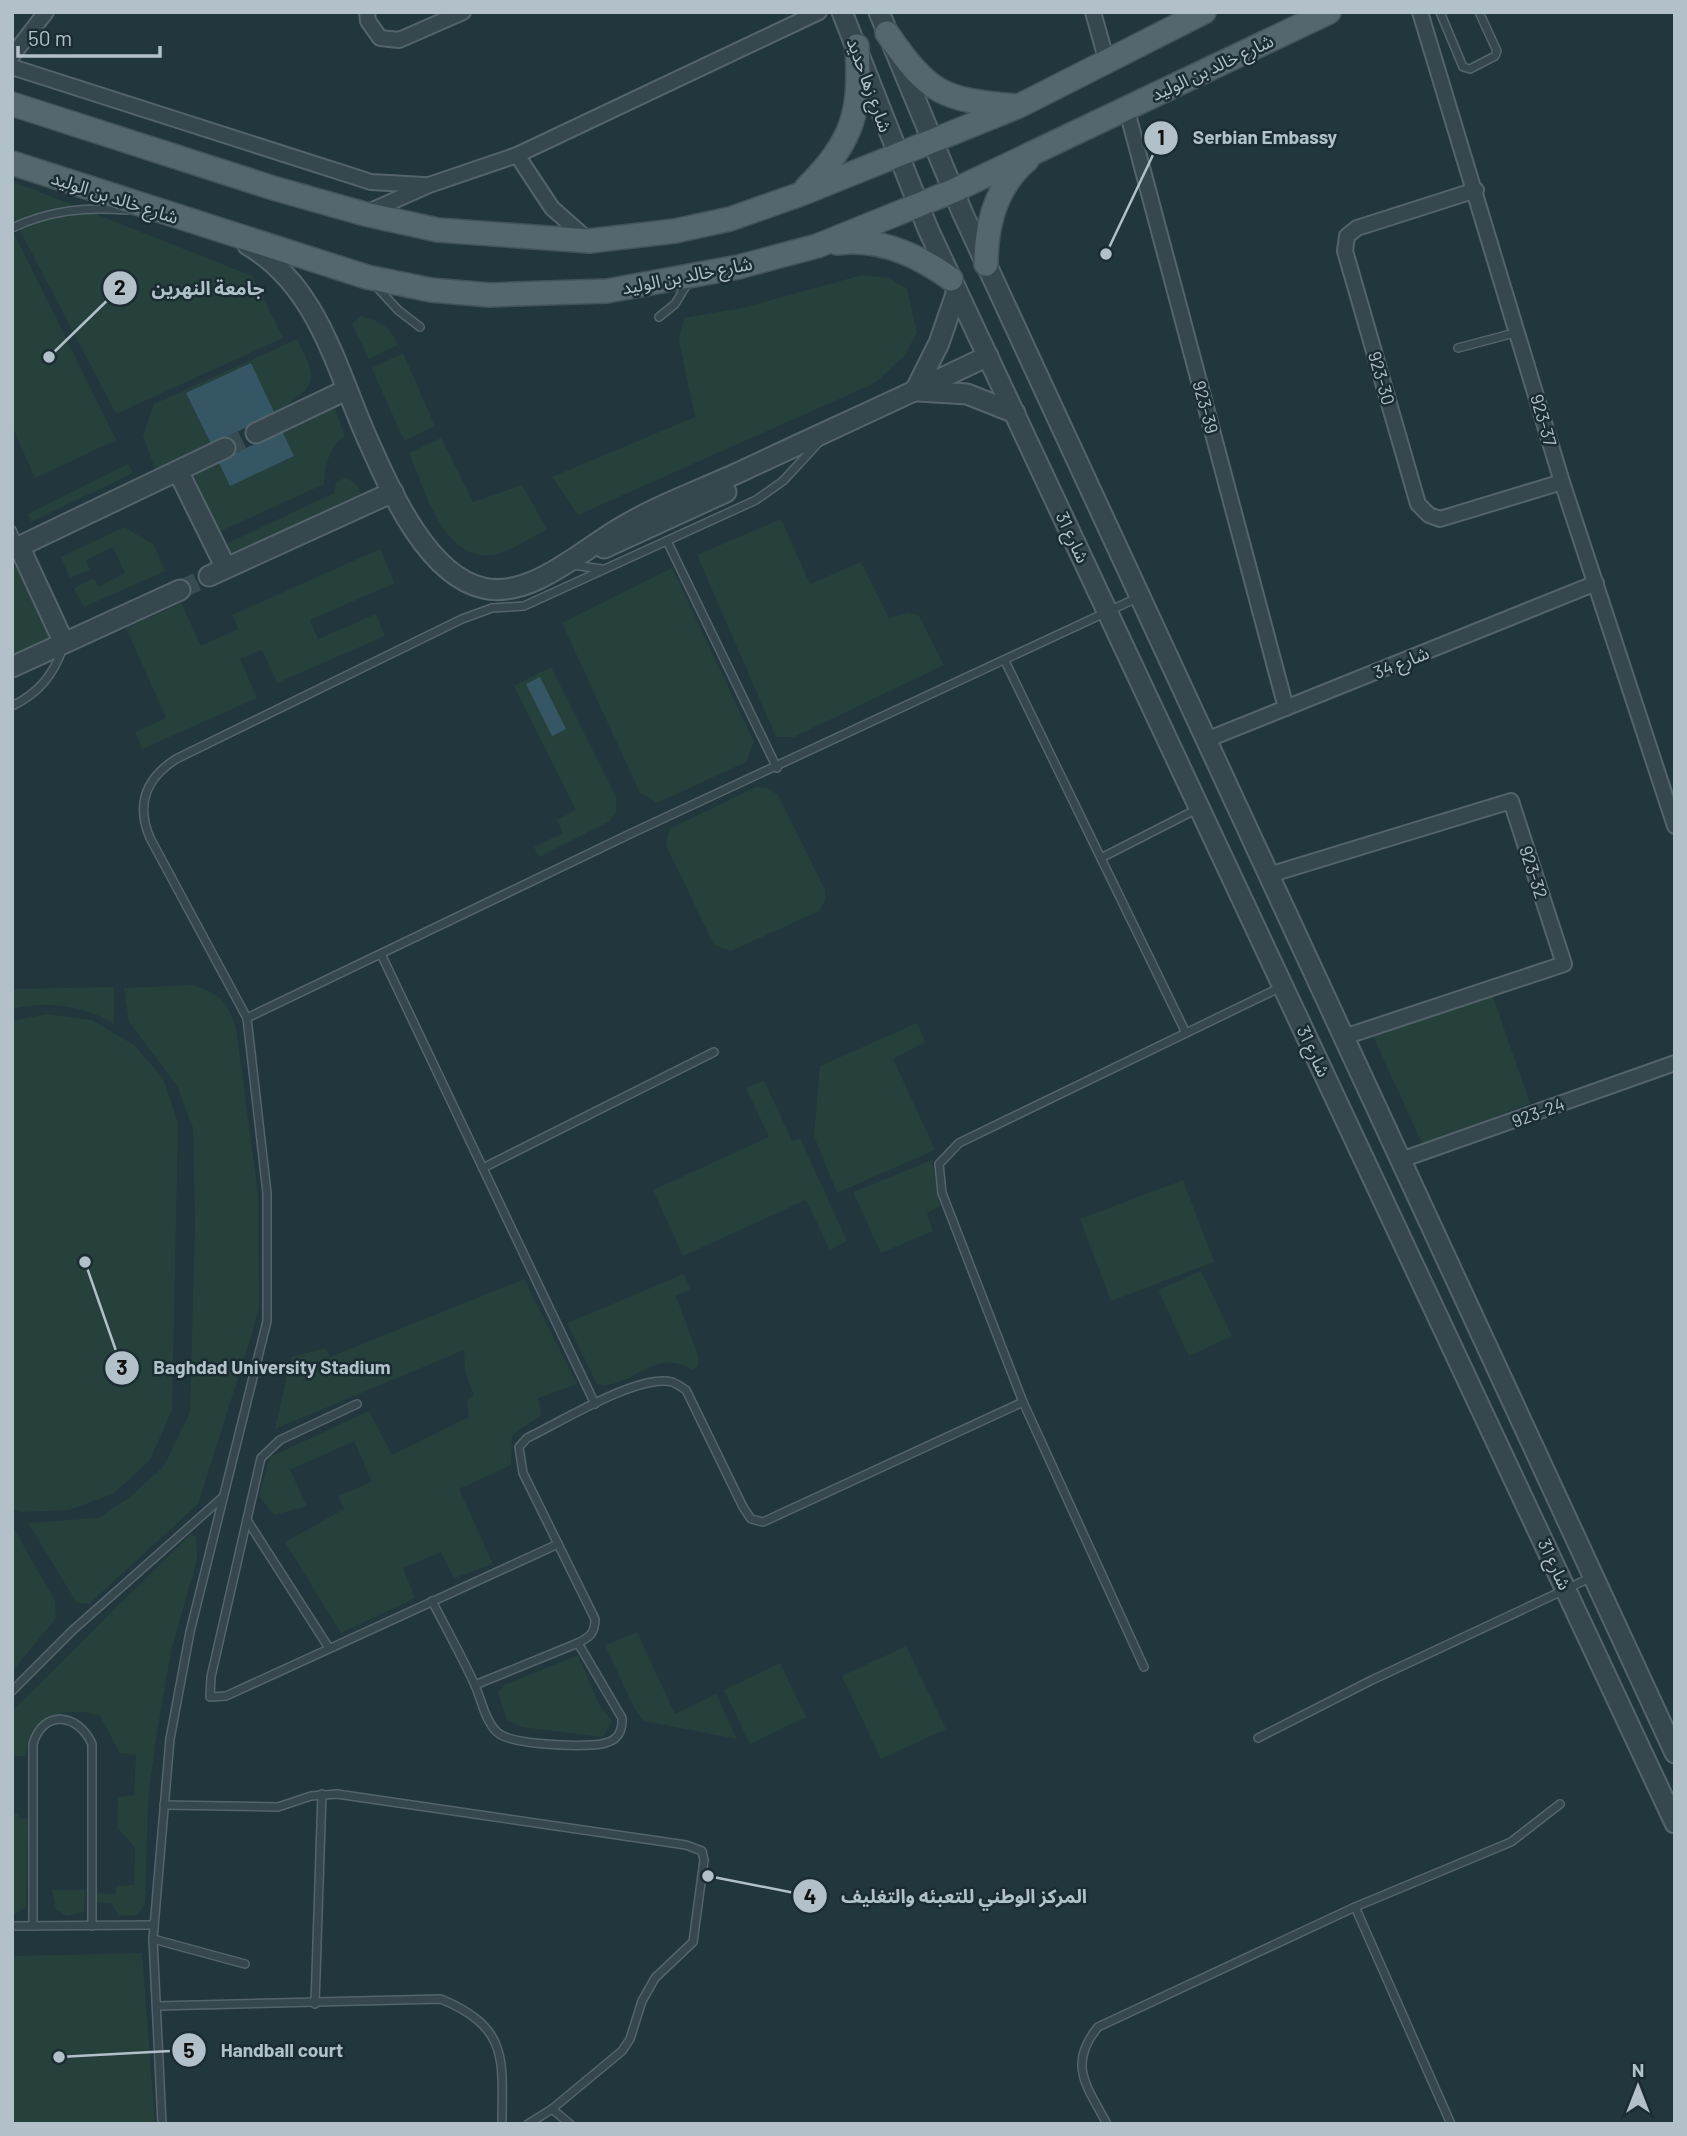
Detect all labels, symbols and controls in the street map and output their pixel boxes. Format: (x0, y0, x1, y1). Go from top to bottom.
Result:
scale bar (18, 14, 159, 58)
text: 50 m (28, 25, 72, 50)
street label: شارع خالد بن الوليد (1147, 29, 1278, 109)
street label: شارع زها حديد (839, 35, 897, 137)
callout: Serbian Embassy (1144, 118, 1351, 158)
text: 1 (1157, 124, 1165, 149)
text: Serbian Embassy (1193, 125, 1338, 148)
street label: شارع خالد بن الوليد (47, 166, 181, 232)
street label: شارع خالد بن الوليد (620, 252, 755, 302)
callout: جامعة النهرين (102, 268, 278, 308)
text: 2 (114, 274, 126, 299)
text: جامعة النهرين (152, 276, 265, 300)
street label: 923-30 (1364, 349, 1400, 407)
street label: 923-39 (1188, 378, 1224, 436)
street label: 923-37 (1526, 391, 1562, 449)
street label: شارع 31 (1048, 508, 1094, 568)
street label: شارع 34 (1370, 641, 1433, 687)
street label: 923-32 (1515, 843, 1553, 901)
street label: شارع 31 (1289, 1022, 1335, 1082)
street label: 923-24 (1508, 1092, 1568, 1132)
callout: Baghdad University Stadium (104, 1348, 404, 1388)
text: 3 (116, 1354, 128, 1379)
text: Baghdad University Stadium (153, 1355, 391, 1378)
street label: شارع 31 (1530, 1535, 1576, 1595)
callout: المركز الوطني للتعبئه والتغليف (792, 1876, 1101, 1916)
text: 4 (804, 1883, 816, 1908)
text: المركز الوطني للتعبئه والتغليف (841, 1884, 1087, 1911)
callout: Handball court (172, 2030, 357, 2070)
text: 5 (183, 2037, 195, 2062)
text: Handball court (221, 2038, 343, 2061)
north arrow (1603, 2052, 1673, 2122)
text: N (1632, 2058, 1644, 2081)

